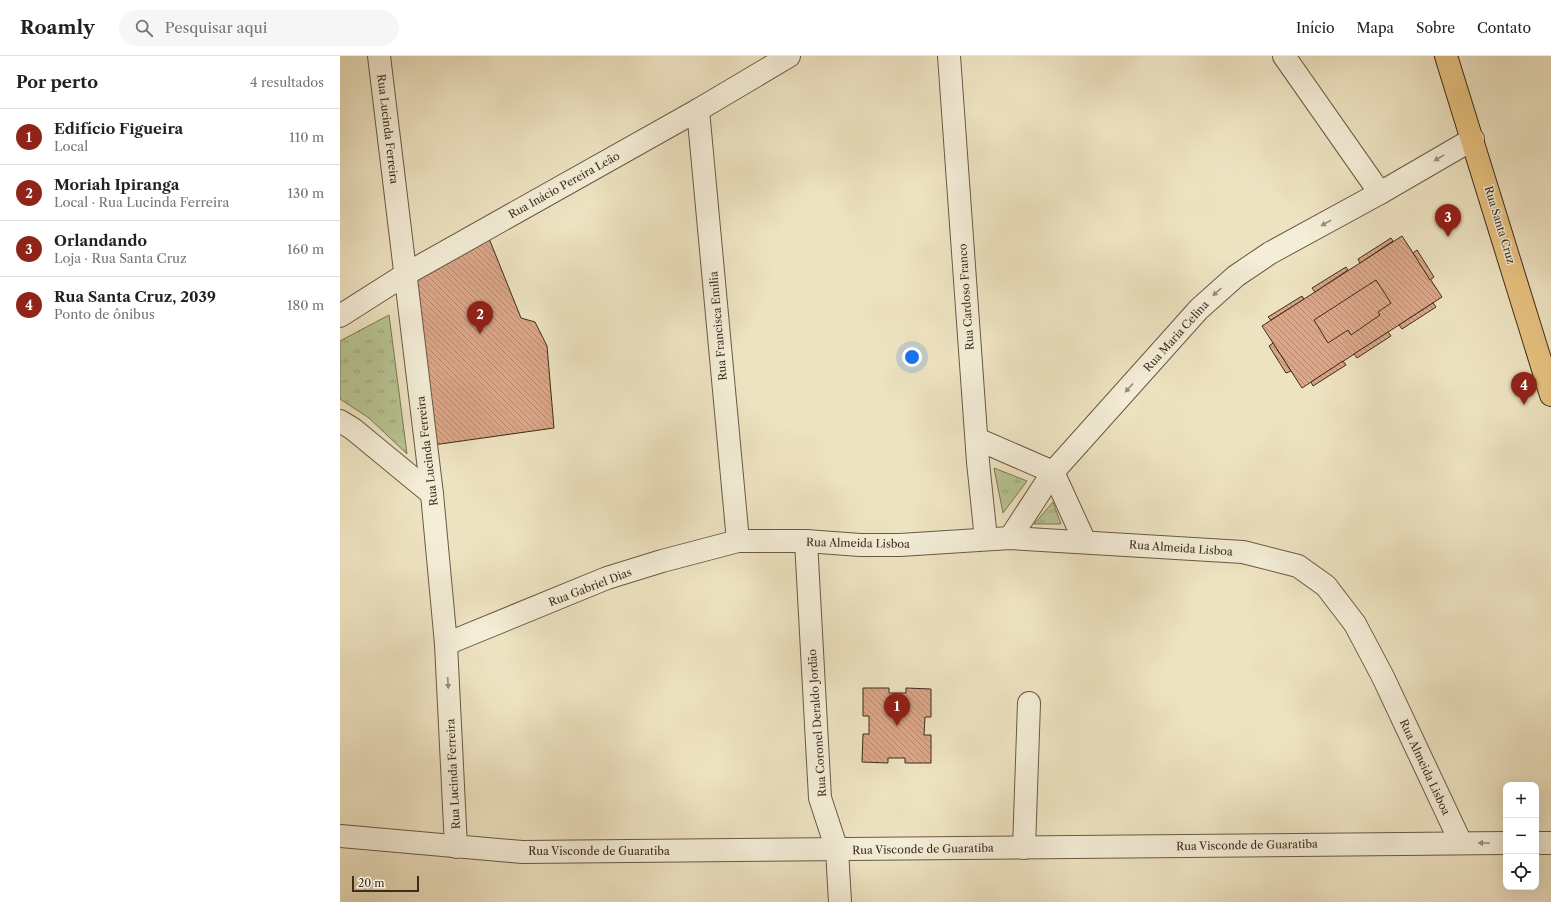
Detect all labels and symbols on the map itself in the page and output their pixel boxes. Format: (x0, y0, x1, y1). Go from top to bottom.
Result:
street label: Rua Lucinda Ferreira (374, 73, 402, 185)
street label: Rua Inácio Pereira Leão (506, 148, 622, 221)
one-way arrow (1433, 155, 1445, 162)
street label: Rua Santa Cruz (1482, 184, 1519, 266)
pin: 3 (1435, 204, 1461, 237)
one-way arrow (1320, 219, 1332, 226)
street label: Rua Cardoso Franco (955, 243, 977, 351)
street label: Rua Francisca Emilia (706, 271, 730, 381)
one-way arrow (1212, 288, 1222, 297)
street label: Rua Maria Celina (1140, 297, 1212, 374)
pin: 2 (467, 301, 493, 334)
your location (902, 347, 922, 367)
pin: 4 (1511, 372, 1537, 405)
one-way arrow (1124, 383, 1134, 393)
street label: Rua Lucinda Ferreira (413, 395, 441, 507)
street label: Rua Almeida Lisboa (806, 535, 910, 551)
street label: Rua Almeida Lisboa (1129, 537, 1234, 559)
street label: Rua Gabriel Dias (546, 565, 634, 609)
street label: Rua Coronel Deraldo Jordão (805, 648, 829, 798)
one-way arrow (445, 677, 451, 690)
pin: 1 (884, 693, 910, 726)
street label: Rua Almeida Lisboa (1397, 717, 1453, 817)
street label: Rua Lucinda Ferreira (443, 718, 463, 830)
street label: Rua Visconde de Guaratiba (1176, 837, 1318, 853)
one-way arrow (1477, 840, 1490, 846)
street label: Rua Visconde de Guaratiba (852, 841, 994, 857)
street label: Rua Visconde de Guaratiba (528, 844, 670, 858)
scale bar (352, 874, 419, 893)

